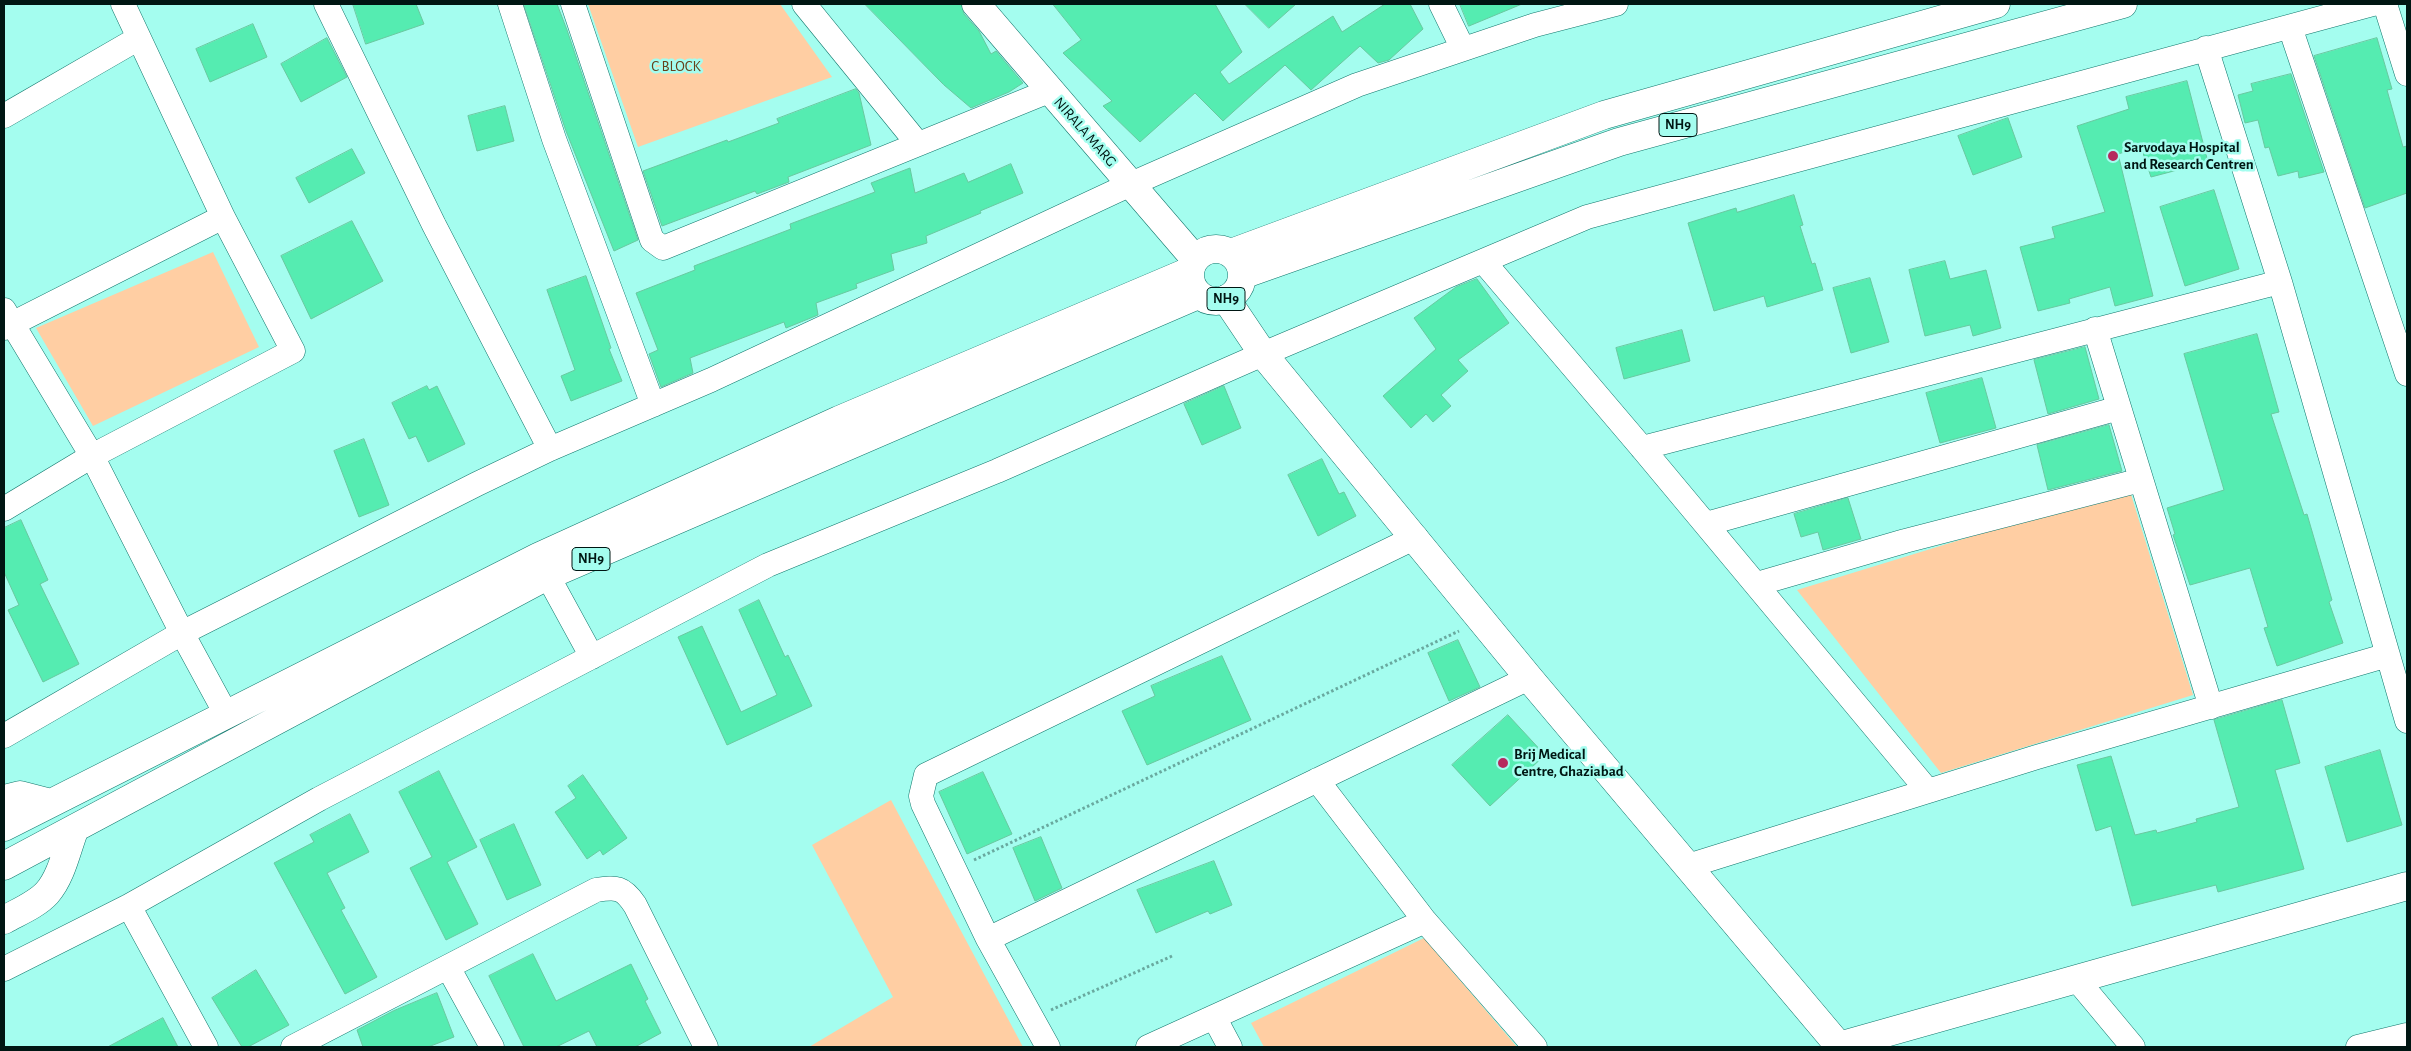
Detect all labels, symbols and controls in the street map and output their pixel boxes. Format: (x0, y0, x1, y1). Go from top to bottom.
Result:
park label: C BLOCK (651, 57, 701, 75)
street label: NIRALA MARG (1050, 94, 1120, 170)
road number: NH9 (1659, 114, 1697, 136)
place label: Sarvodaya Hospital and Research Centren (2124, 138, 2254, 173)
marker: Sarvodaya Hospital and Research Centren (2106, 149, 2120, 163)
road number: NH9 (1207, 288, 1245, 310)
road number: NH9 (572, 548, 610, 570)
place label: Brij Medical Centre, Ghaziabad (1514, 745, 1624, 780)
marker: Brij Medical Centre, Ghaziabad (1496, 756, 1510, 770)

